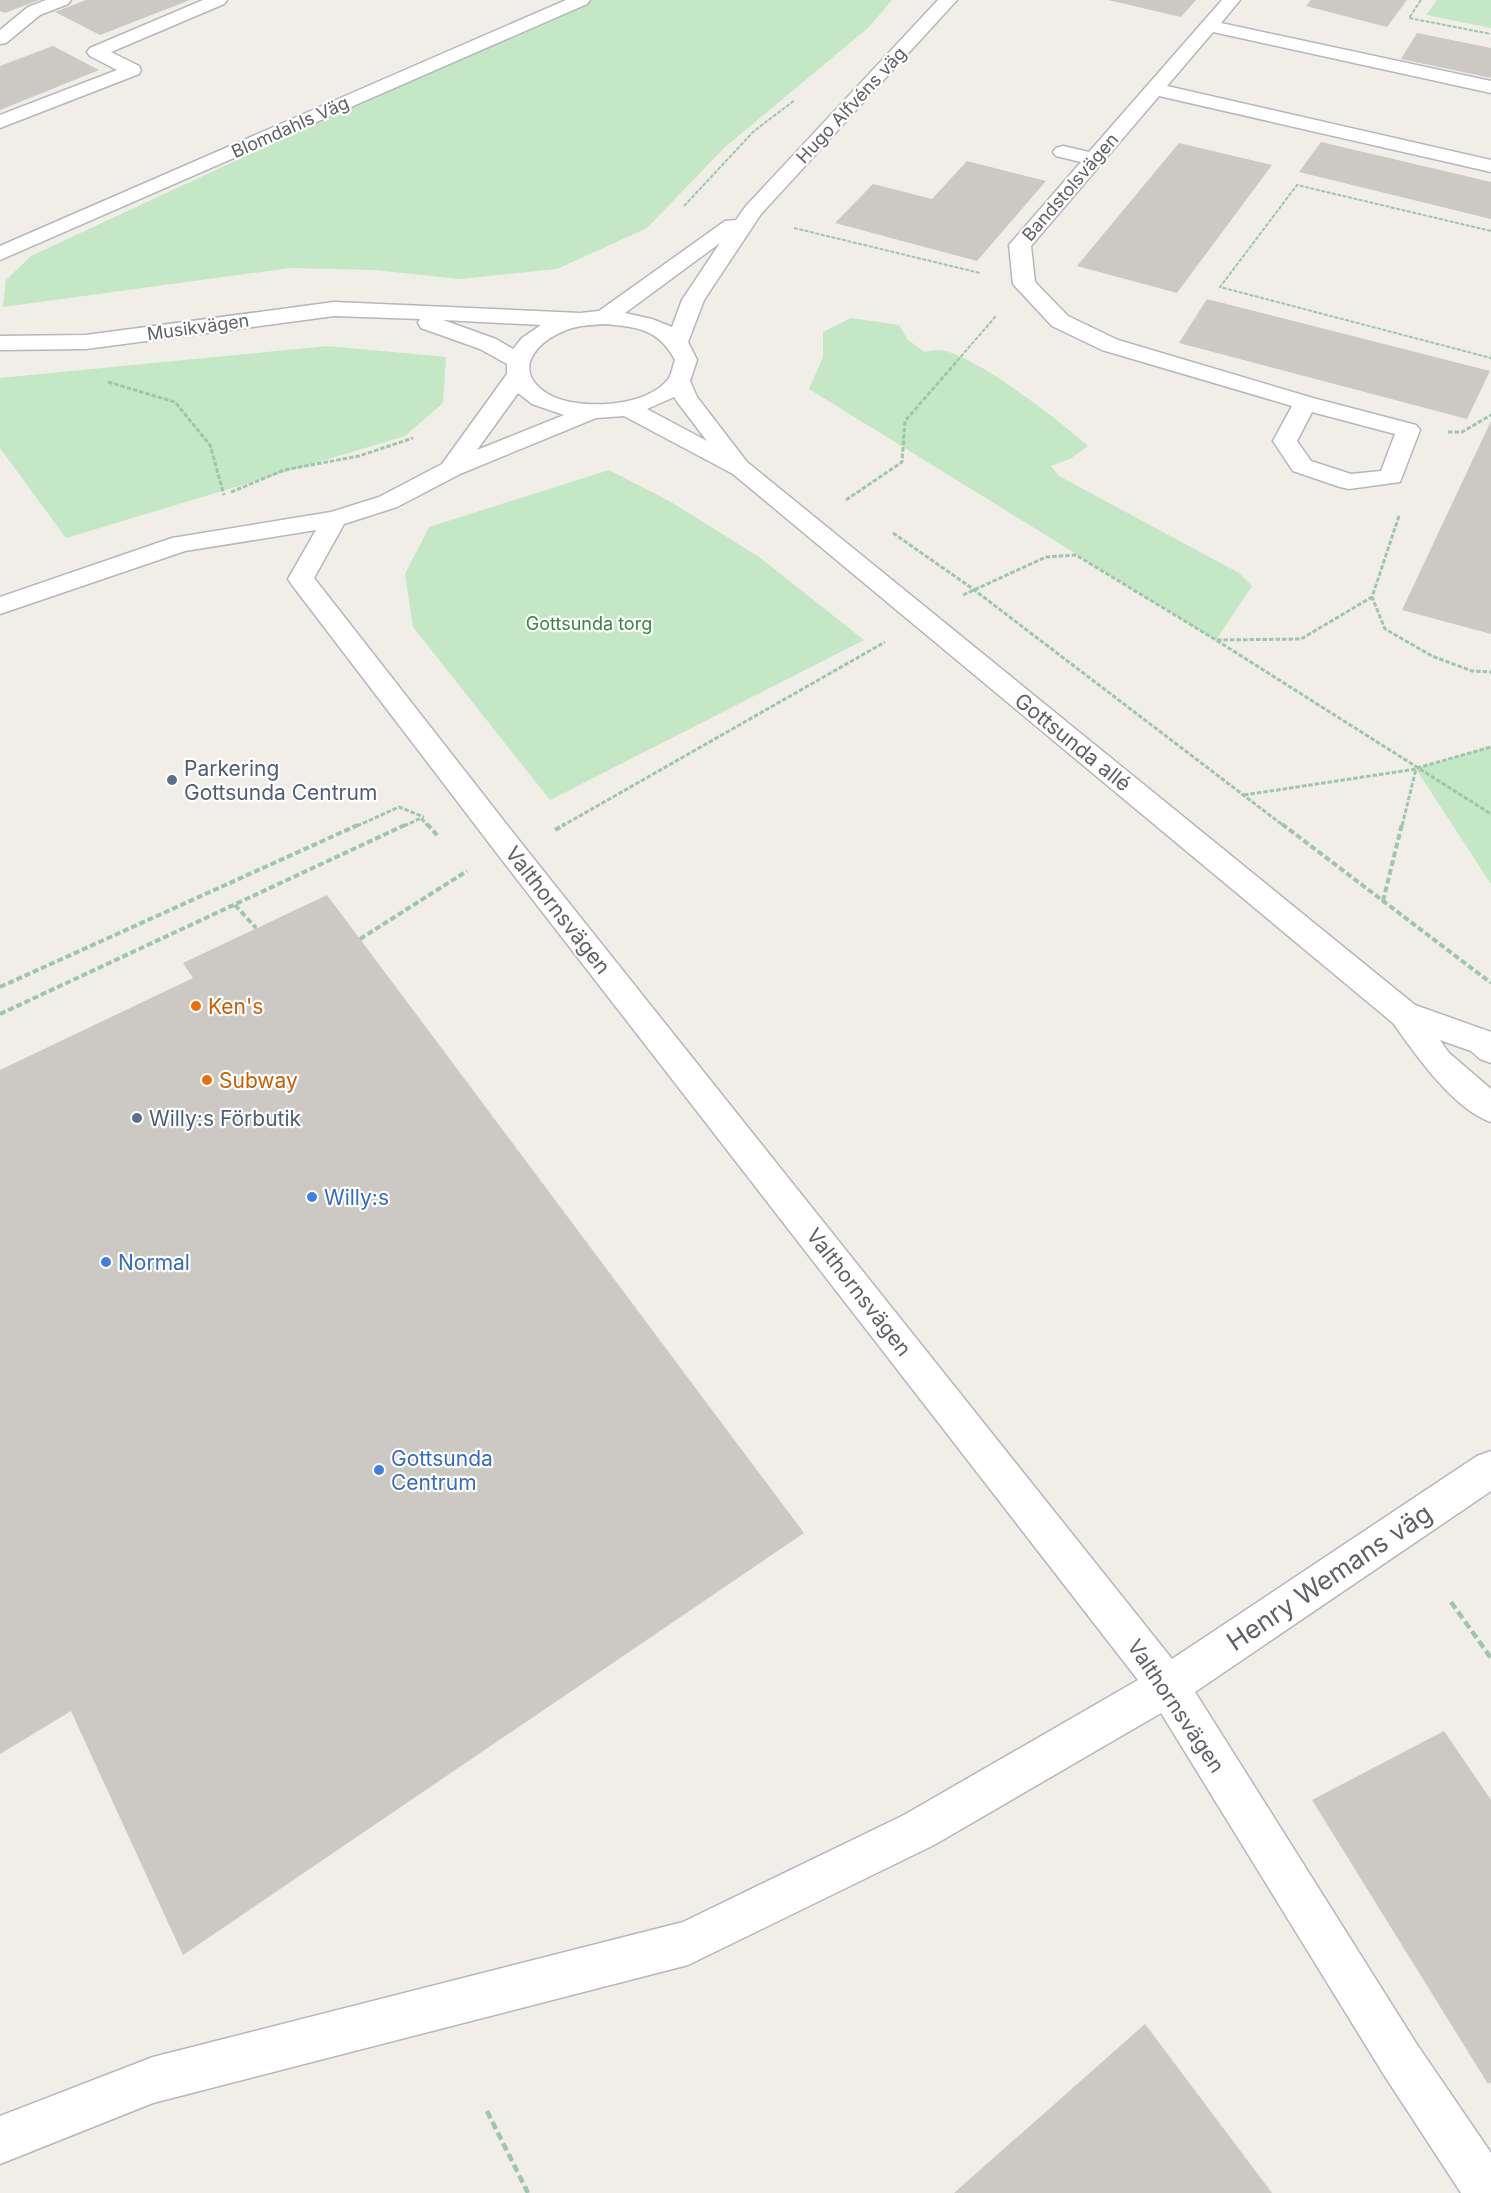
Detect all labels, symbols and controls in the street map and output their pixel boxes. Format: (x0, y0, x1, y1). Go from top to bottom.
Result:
street label: Hugo Alfvéns väg (792, 43, 910, 167)
street label: Blomdahls Väg (228, 92, 352, 162)
street label: Bandstolsvägen (1018, 129, 1122, 245)
street label: Musikvägen (146, 309, 250, 345)
park label: Gottsunda torg (526, 613, 652, 634)
street label: Gottsunda allé (1010, 688, 1136, 796)
place label: Parkering Gottsunda Centrum (184, 756, 377, 805)
marker: Parkering Gottsunda Centrum (165, 773, 179, 787)
street label: Valthornsvägen (500, 841, 616, 979)
place label: Ken's (208, 994, 263, 1019)
marker: Ken's (189, 999, 203, 1013)
place label: Subway (219, 1068, 298, 1093)
marker: Subway (200, 1073, 214, 1087)
place label: Willy:s Förbutik (149, 1106, 302, 1131)
marker: Willy:s Förbutik (130, 1111, 144, 1125)
place label: Willy:s (324, 1185, 389, 1210)
marker: Willy:s (305, 1190, 319, 1204)
street label: Valthornsvägen (801, 1223, 917, 1361)
place label: Normal (118, 1250, 190, 1275)
marker: Normal (99, 1255, 113, 1269)
place label: Gottsunda Centrum (391, 1446, 493, 1495)
marker: Gottsunda Centrum (372, 1463, 386, 1477)
street label: Henry Wemans väg (1221, 1497, 1437, 1657)
street label: Valthornsvägen (1122, 1635, 1230, 1777)

